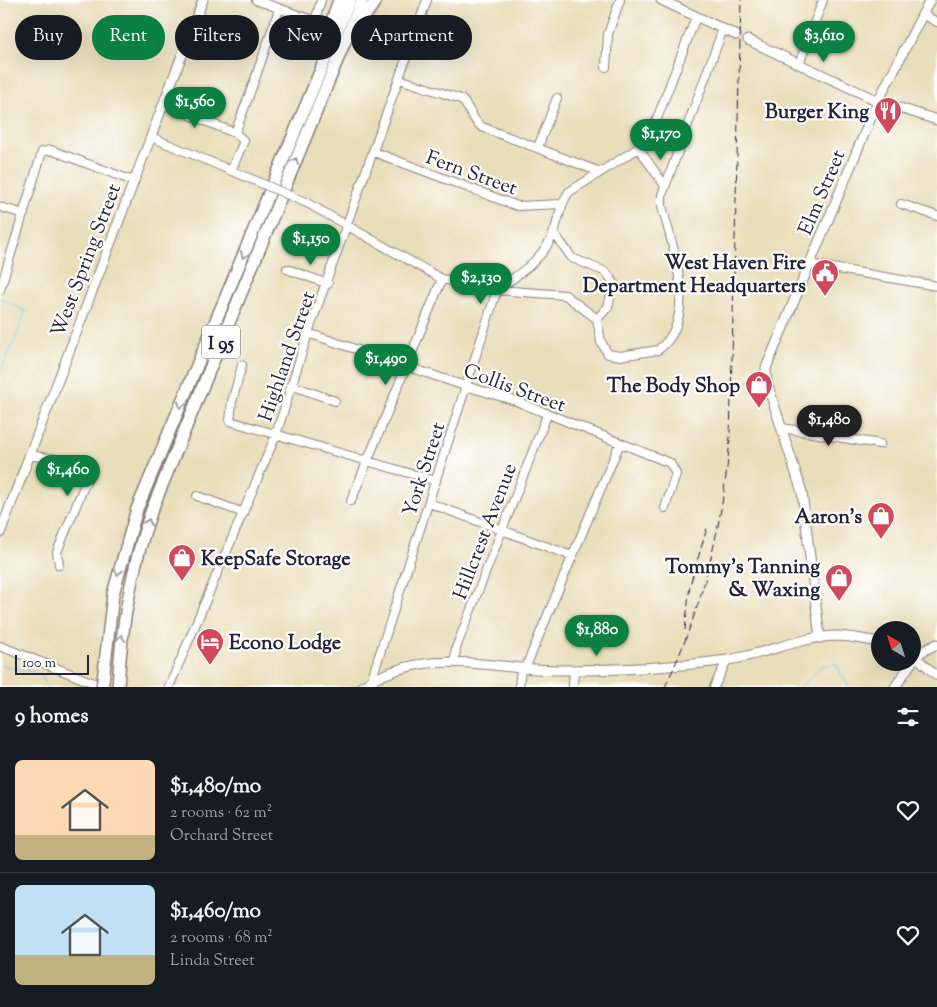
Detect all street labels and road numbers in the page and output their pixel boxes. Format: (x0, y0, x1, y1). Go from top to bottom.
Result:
street label: Fern Street (421, 144, 521, 204)
street label: Elm Street (792, 146, 854, 240)
street label: West Spring Street (45, 180, 130, 342)
street label: Highland Street (252, 287, 324, 426)
road number: I 95 (202, 326, 240, 358)
street label: Collis Street (459, 357, 570, 421)
street label: York Street (397, 419, 454, 521)
street label: Hillcrest Avenue (447, 459, 526, 604)

